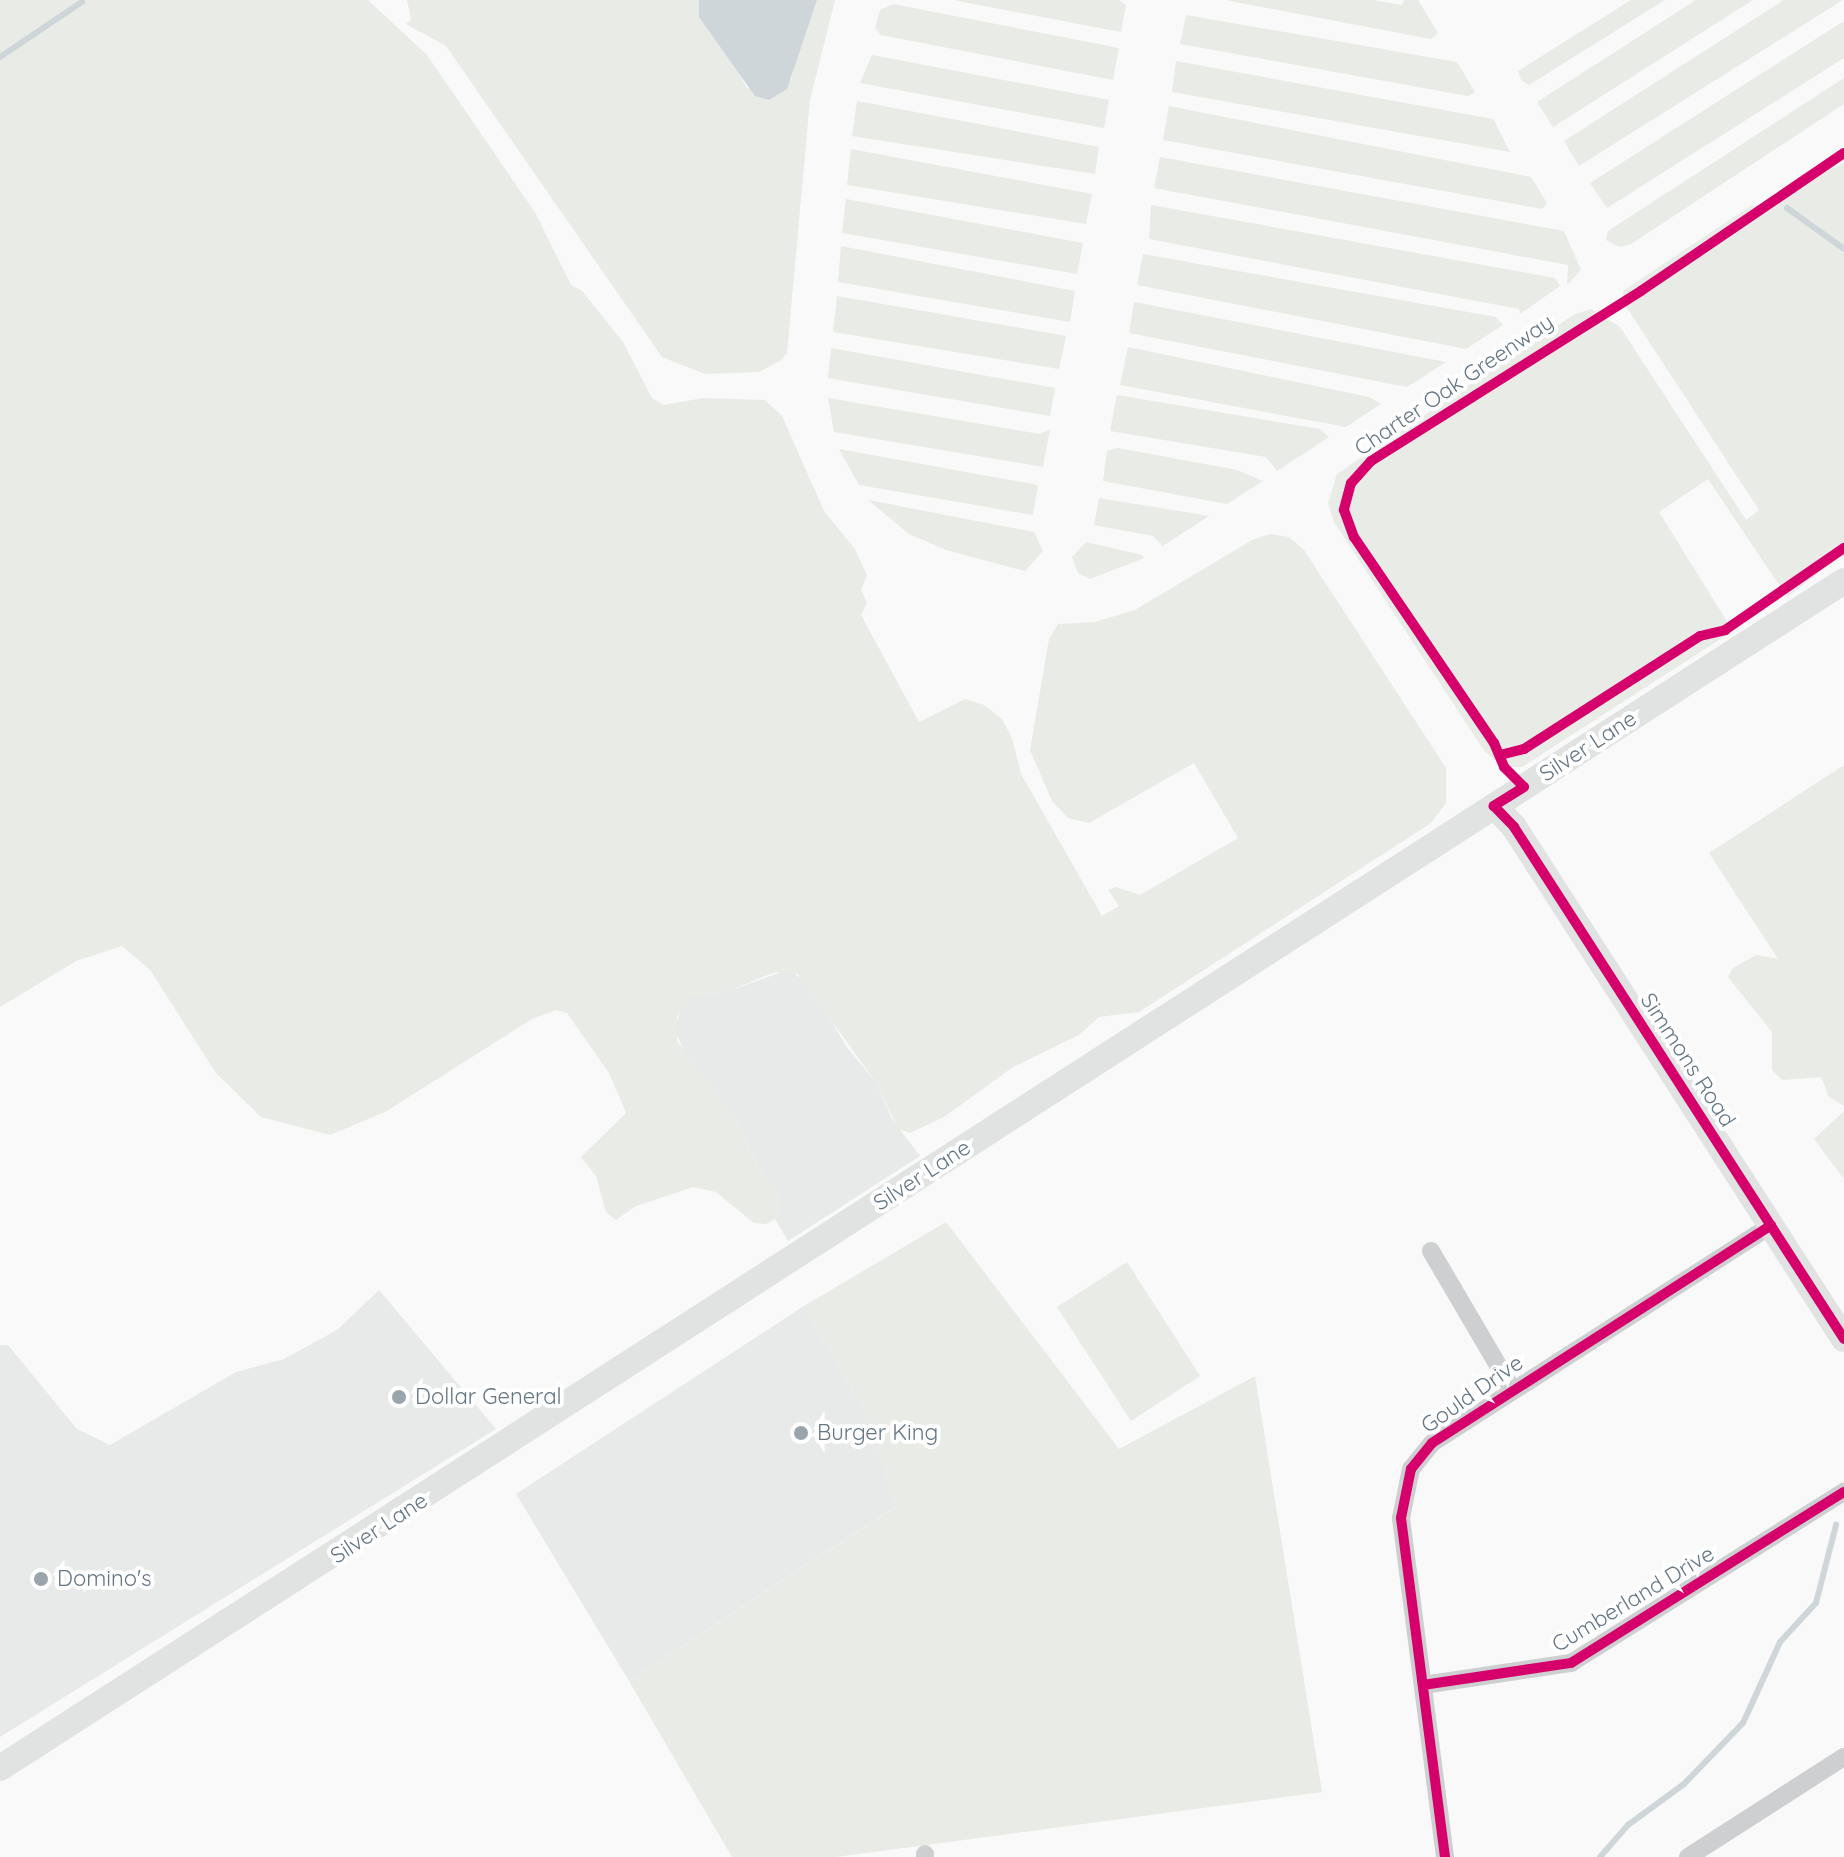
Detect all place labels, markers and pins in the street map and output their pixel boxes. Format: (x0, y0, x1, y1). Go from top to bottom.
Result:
place label: Dollar General (415, 1384, 562, 1410)
marker: Dollar General (390, 1388, 408, 1406)
place label: Burger King (817, 1420, 938, 1446)
marker: Burger King (792, 1424, 810, 1442)
place label: Domino's (57, 1566, 152, 1592)
marker: Domino's (32, 1570, 50, 1588)

